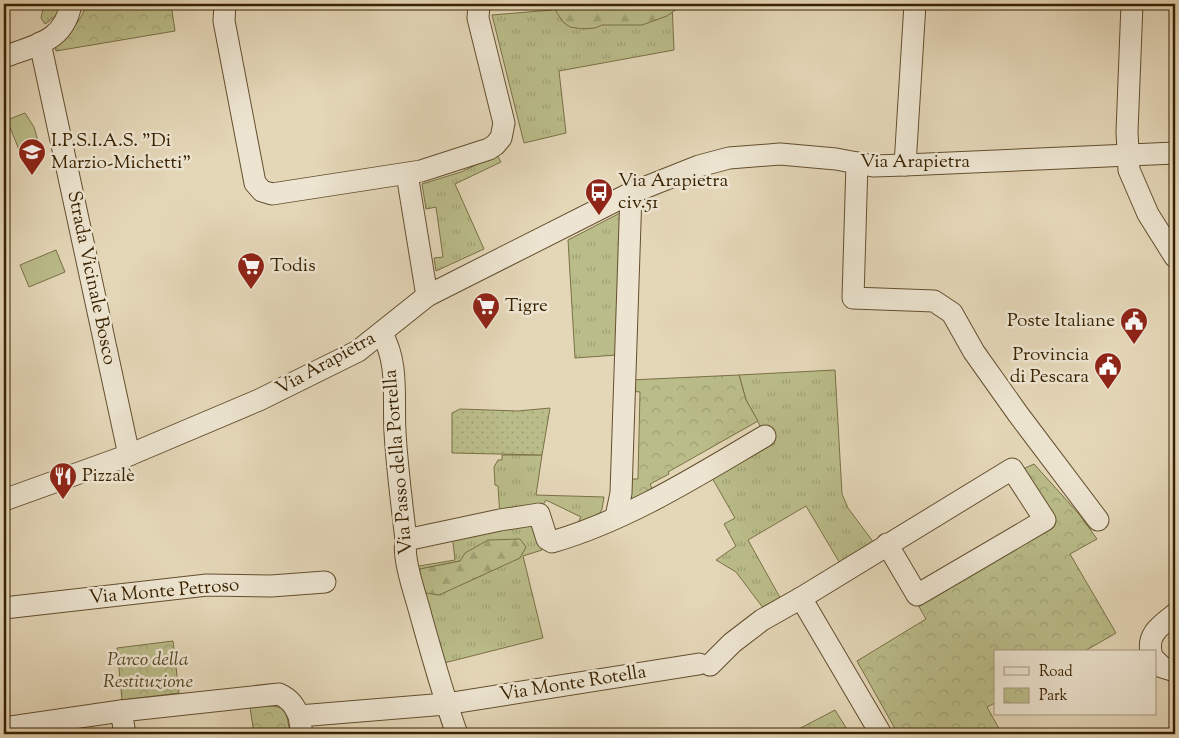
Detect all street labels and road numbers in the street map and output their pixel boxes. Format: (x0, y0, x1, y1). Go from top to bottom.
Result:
street label: Via Arapietra (860, 149, 970, 176)
street label: Strada Vicinale Bosco (59, 188, 123, 368)
street label: Via Arapietra (271, 325, 381, 403)
street label: Via Passo della Portella (377, 368, 421, 556)
street label: Via Monte Petroso (88, 572, 240, 612)
street label: Via Monte Rotella (498, 659, 649, 709)

